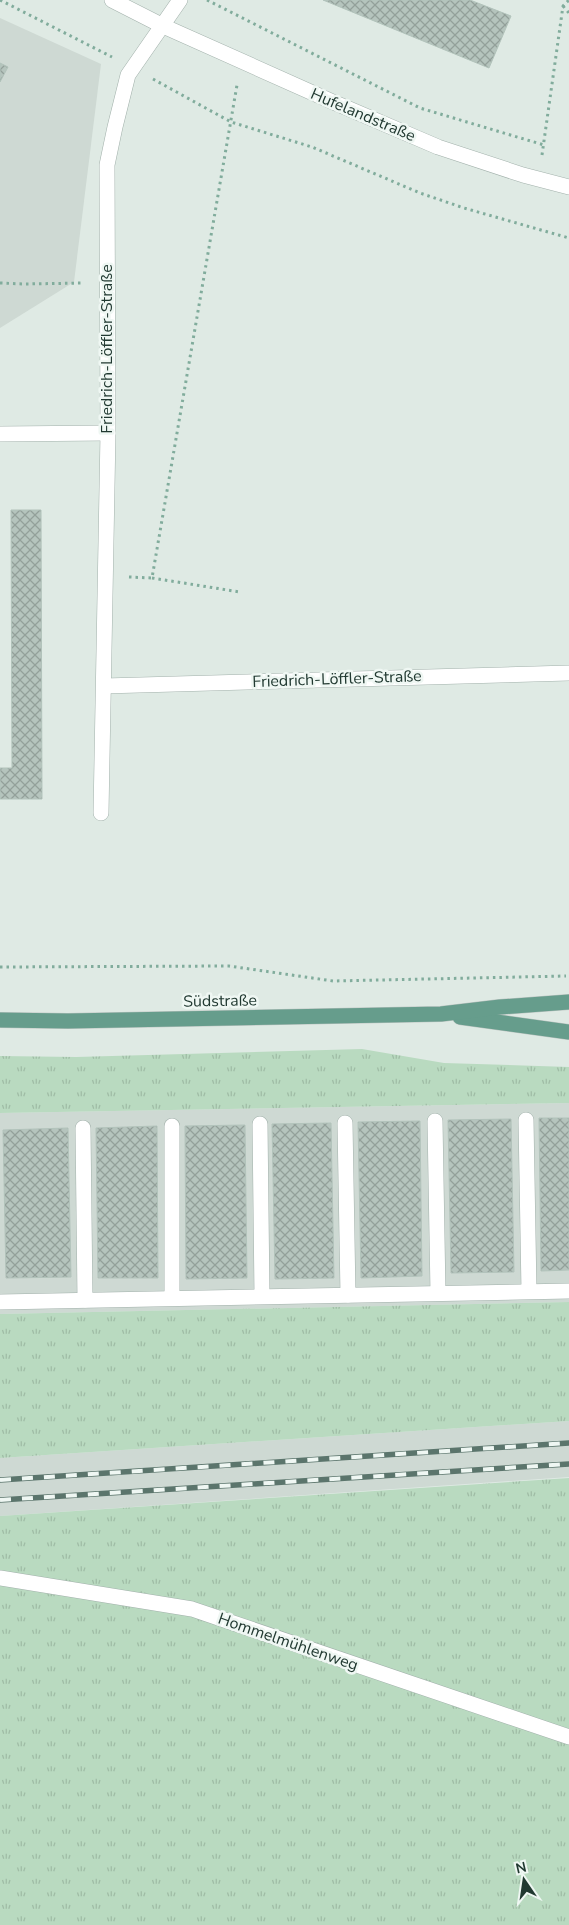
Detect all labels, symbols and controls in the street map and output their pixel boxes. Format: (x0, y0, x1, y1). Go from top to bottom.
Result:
street label: Hufelandstraße (307, 83, 419, 147)
street label: Friedrich-Löffler-Straße (96, 264, 118, 434)
street label: Friedrich-Löffler-Straße (252, 665, 422, 693)
street label: Südstraße (183, 989, 257, 1013)
street label: Hommelmühlenweg (215, 1608, 361, 1676)
north arrow (499, 1855, 549, 1905)
text: N (514, 1857, 528, 1878)

